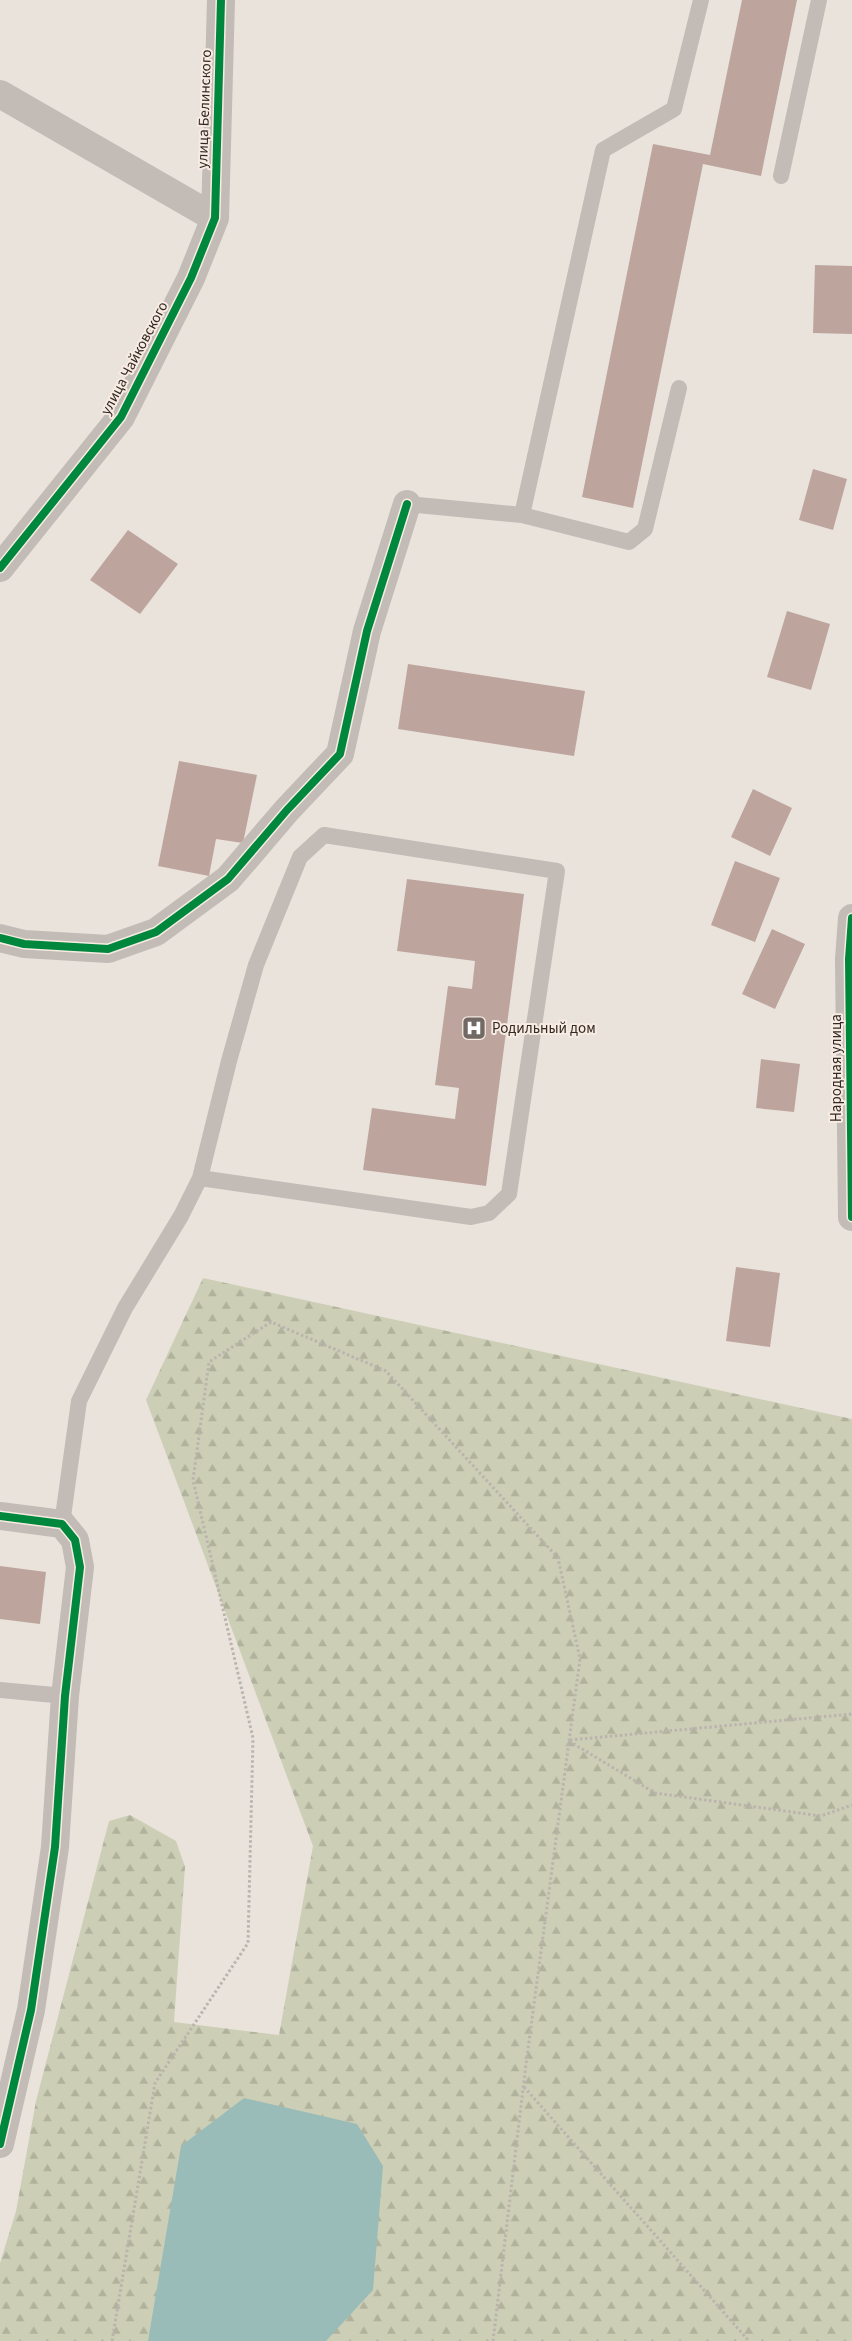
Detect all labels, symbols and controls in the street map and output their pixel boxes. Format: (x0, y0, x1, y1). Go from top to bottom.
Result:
street label: улица Белинского (192, 49, 217, 169)
street label: улица Чайковского (96, 298, 173, 419)
street label: Народная улица (826, 1014, 847, 1122)
hospital icon: Родильный дом (461, 1015, 487, 1041)
place label: Родильный дом (492, 1018, 596, 1039)

